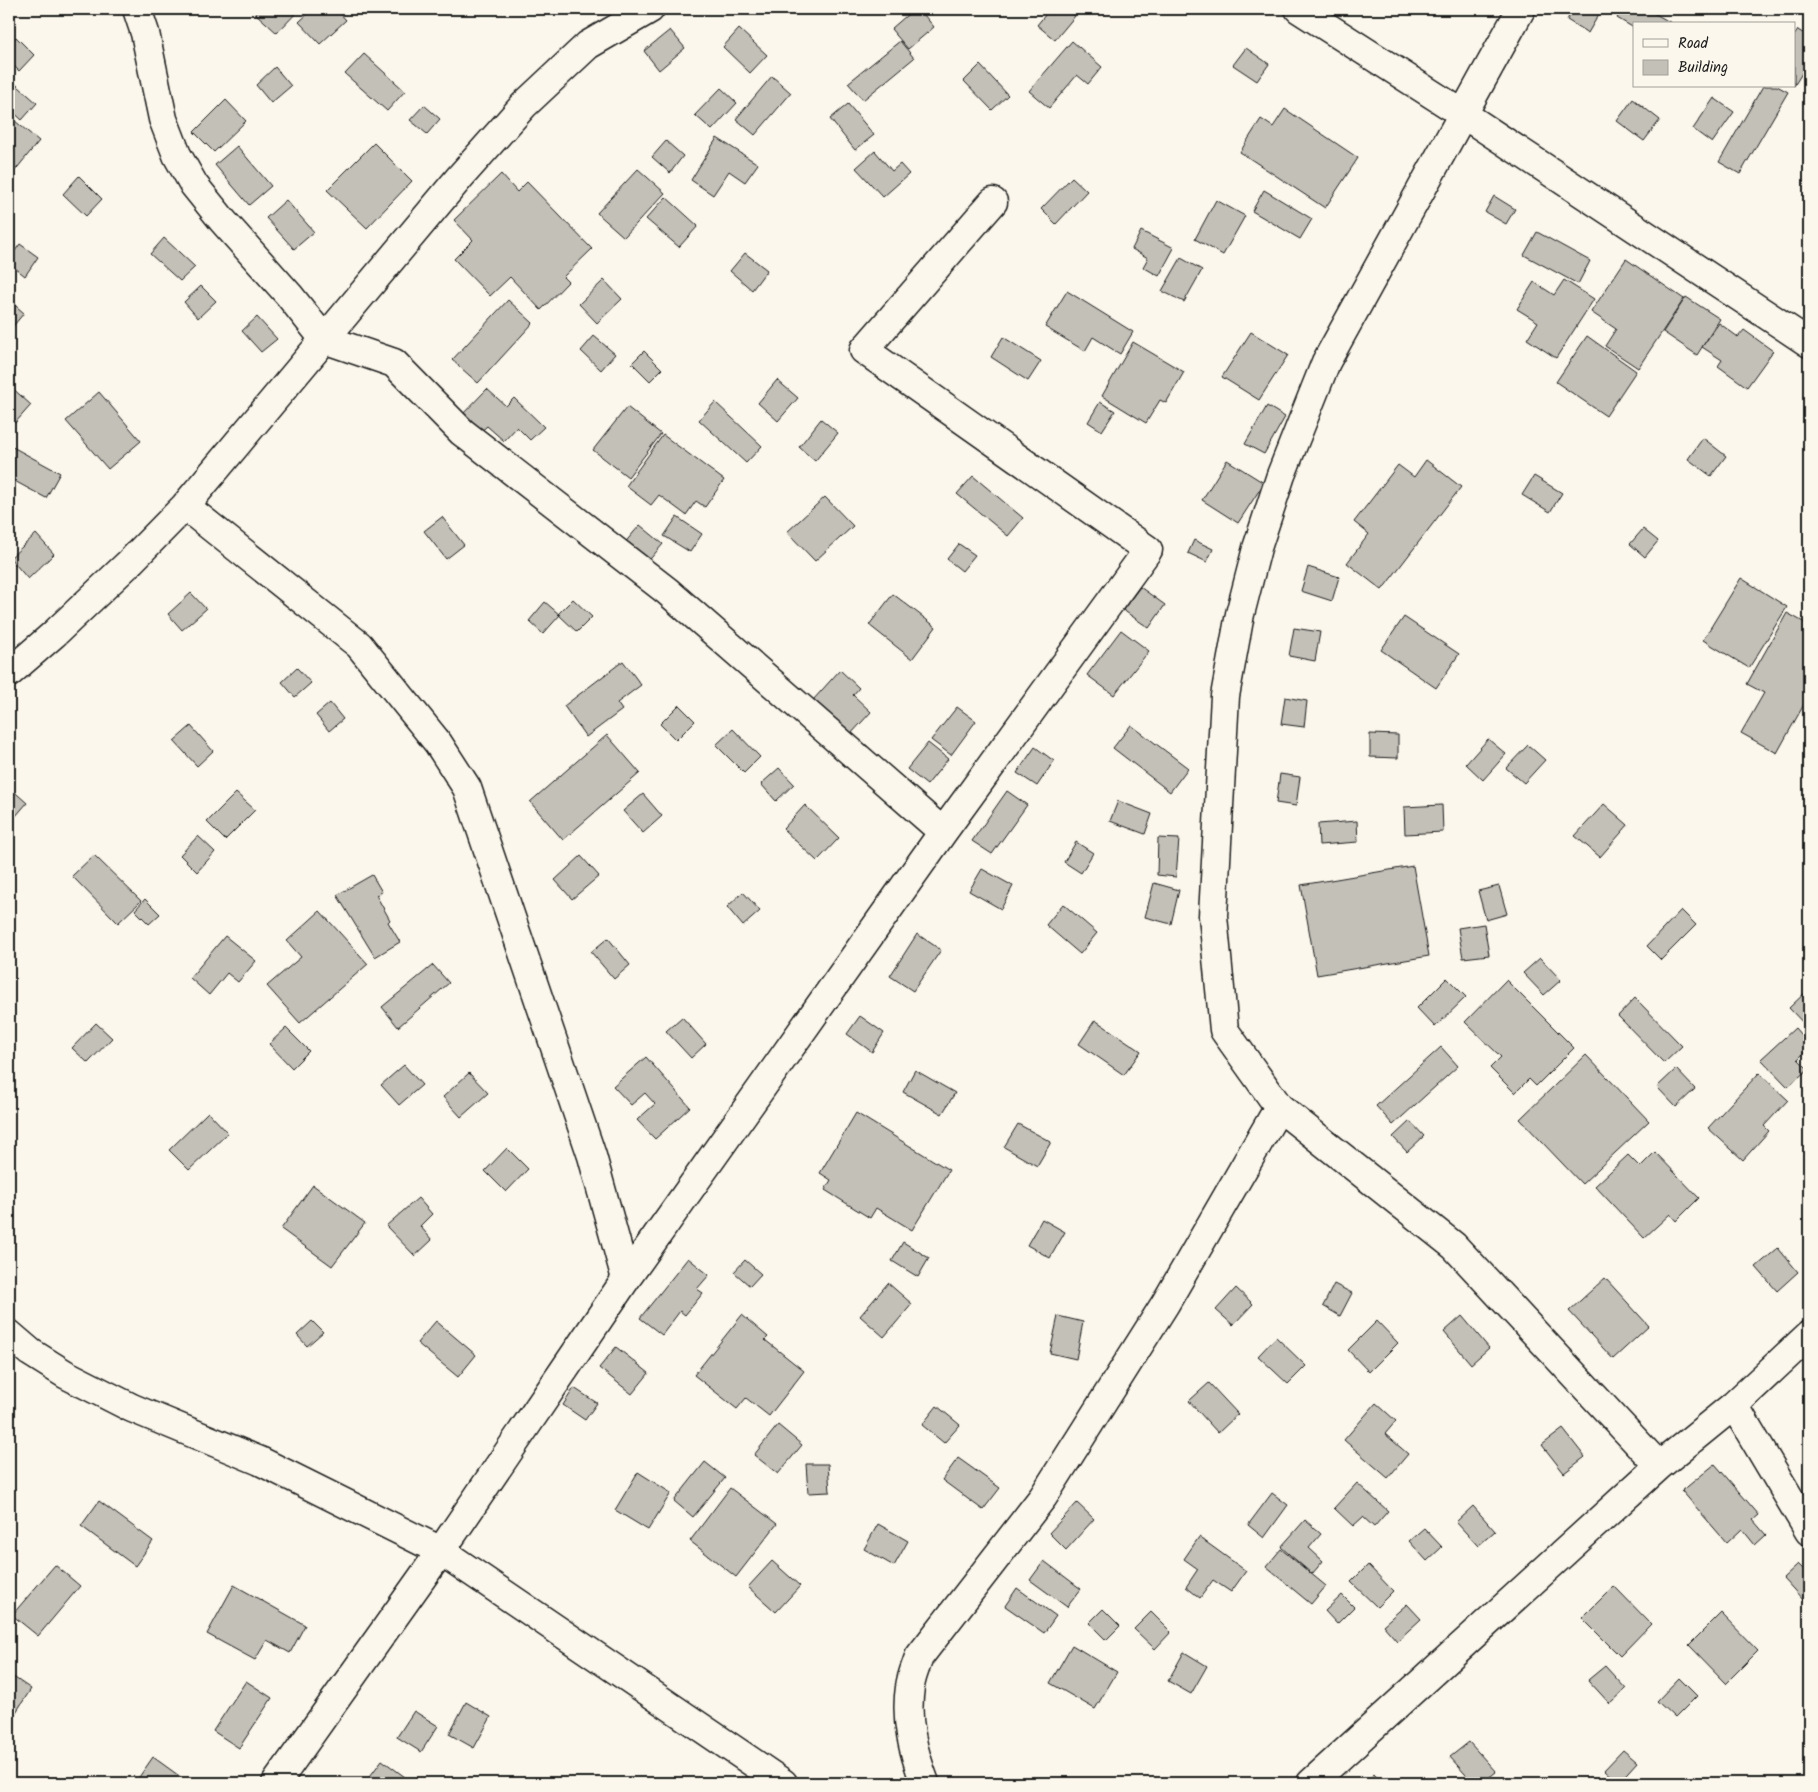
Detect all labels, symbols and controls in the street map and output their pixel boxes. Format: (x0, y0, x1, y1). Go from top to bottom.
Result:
legend (1633, 22, 1796, 88)
text: Road (1678, 32, 1709, 56)
text: Building (1678, 56, 1728, 80)

